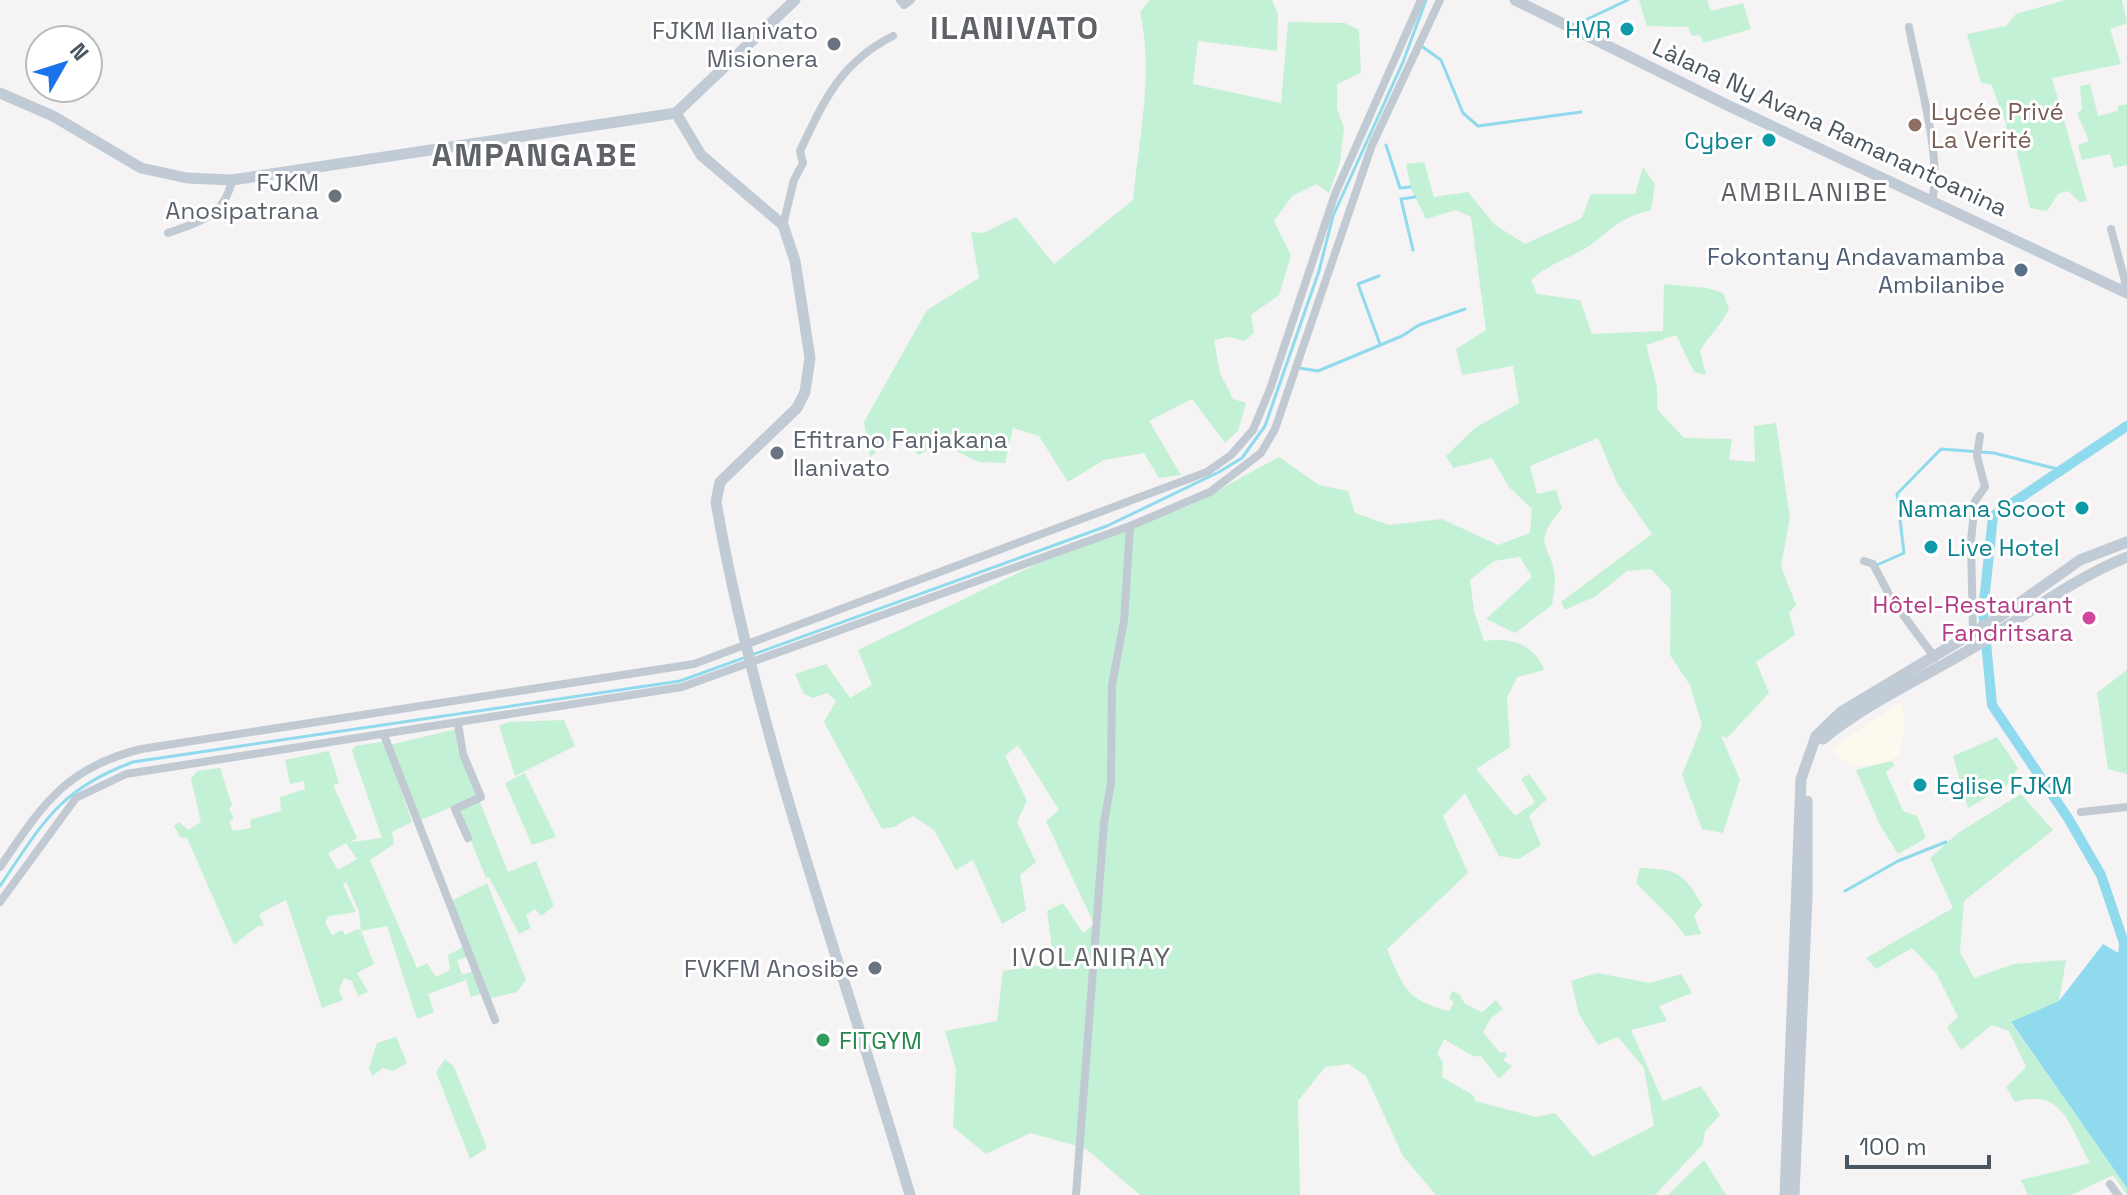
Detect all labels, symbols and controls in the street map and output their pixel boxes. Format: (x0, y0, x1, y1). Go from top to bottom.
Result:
district label: ILANIVATO (930, 8, 1100, 48)
place label: HVR (1565, 14, 1611, 45)
place label: FJKM Ilanivato Misionera (652, 15, 818, 74)
marker: HVR (1618, 20, 1636, 38)
north arrow (24, 24, 104, 104)
street label: Làlana Ny Avana Ramanantoanina (1648, 31, 2013, 223)
marker: FJKM Ilanivato Misionera (825, 35, 843, 53)
text: N (64, 37, 95, 66)
place label: Lycée Privé La Verité (1931, 96, 2064, 155)
marker: Lycée Privé La Verité (1906, 116, 1924, 134)
place label: Cyber (1684, 125, 1753, 156)
marker: Cyber (1760, 131, 1778, 149)
district label: AMPANGABE (432, 135, 638, 175)
place label: FJKM Anosipatrana (165, 167, 319, 226)
district label: AMBILANIBE (1721, 175, 1889, 209)
marker: FJKM Anosipatrana (326, 187, 344, 205)
place label: Fokontany Andavamamba Ambilanibe (1707, 241, 2005, 300)
marker: Fokontany Andavamamba Ambilanibe (2012, 261, 2030, 279)
place label: Efitrano Fanjakana Ilanivato (793, 424, 1008, 483)
marker: Efitrano Fanjakana Ilanivato (768, 444, 786, 462)
place label: Namana Scoot (1898, 493, 2066, 524)
marker: Namana Scoot (2073, 499, 2091, 517)
place label: Live Hotel (1947, 532, 2060, 563)
marker: Live Hotel (1922, 538, 1940, 556)
place label: Hôtel-Restaurant Fandritsara (1873, 589, 2073, 648)
marker: Hôtel-Restaurant Fandritsara (2080, 609, 2098, 627)
place label: Eglise FJKM (1936, 770, 2072, 801)
marker: Eglise FJKM (1911, 776, 1929, 794)
district label: IVOLANIRAY (1012, 940, 1172, 974)
place label: FVKFM Anosibe (684, 953, 859, 984)
marker: FVKFM Anosibe (866, 959, 884, 977)
place label: FITGYM (839, 1025, 922, 1056)
marker: FITGYM (814, 1031, 832, 1049)
scale bar (1847, 1119, 1989, 1169)
text: 100 m (1859, 1131, 1927, 1162)

